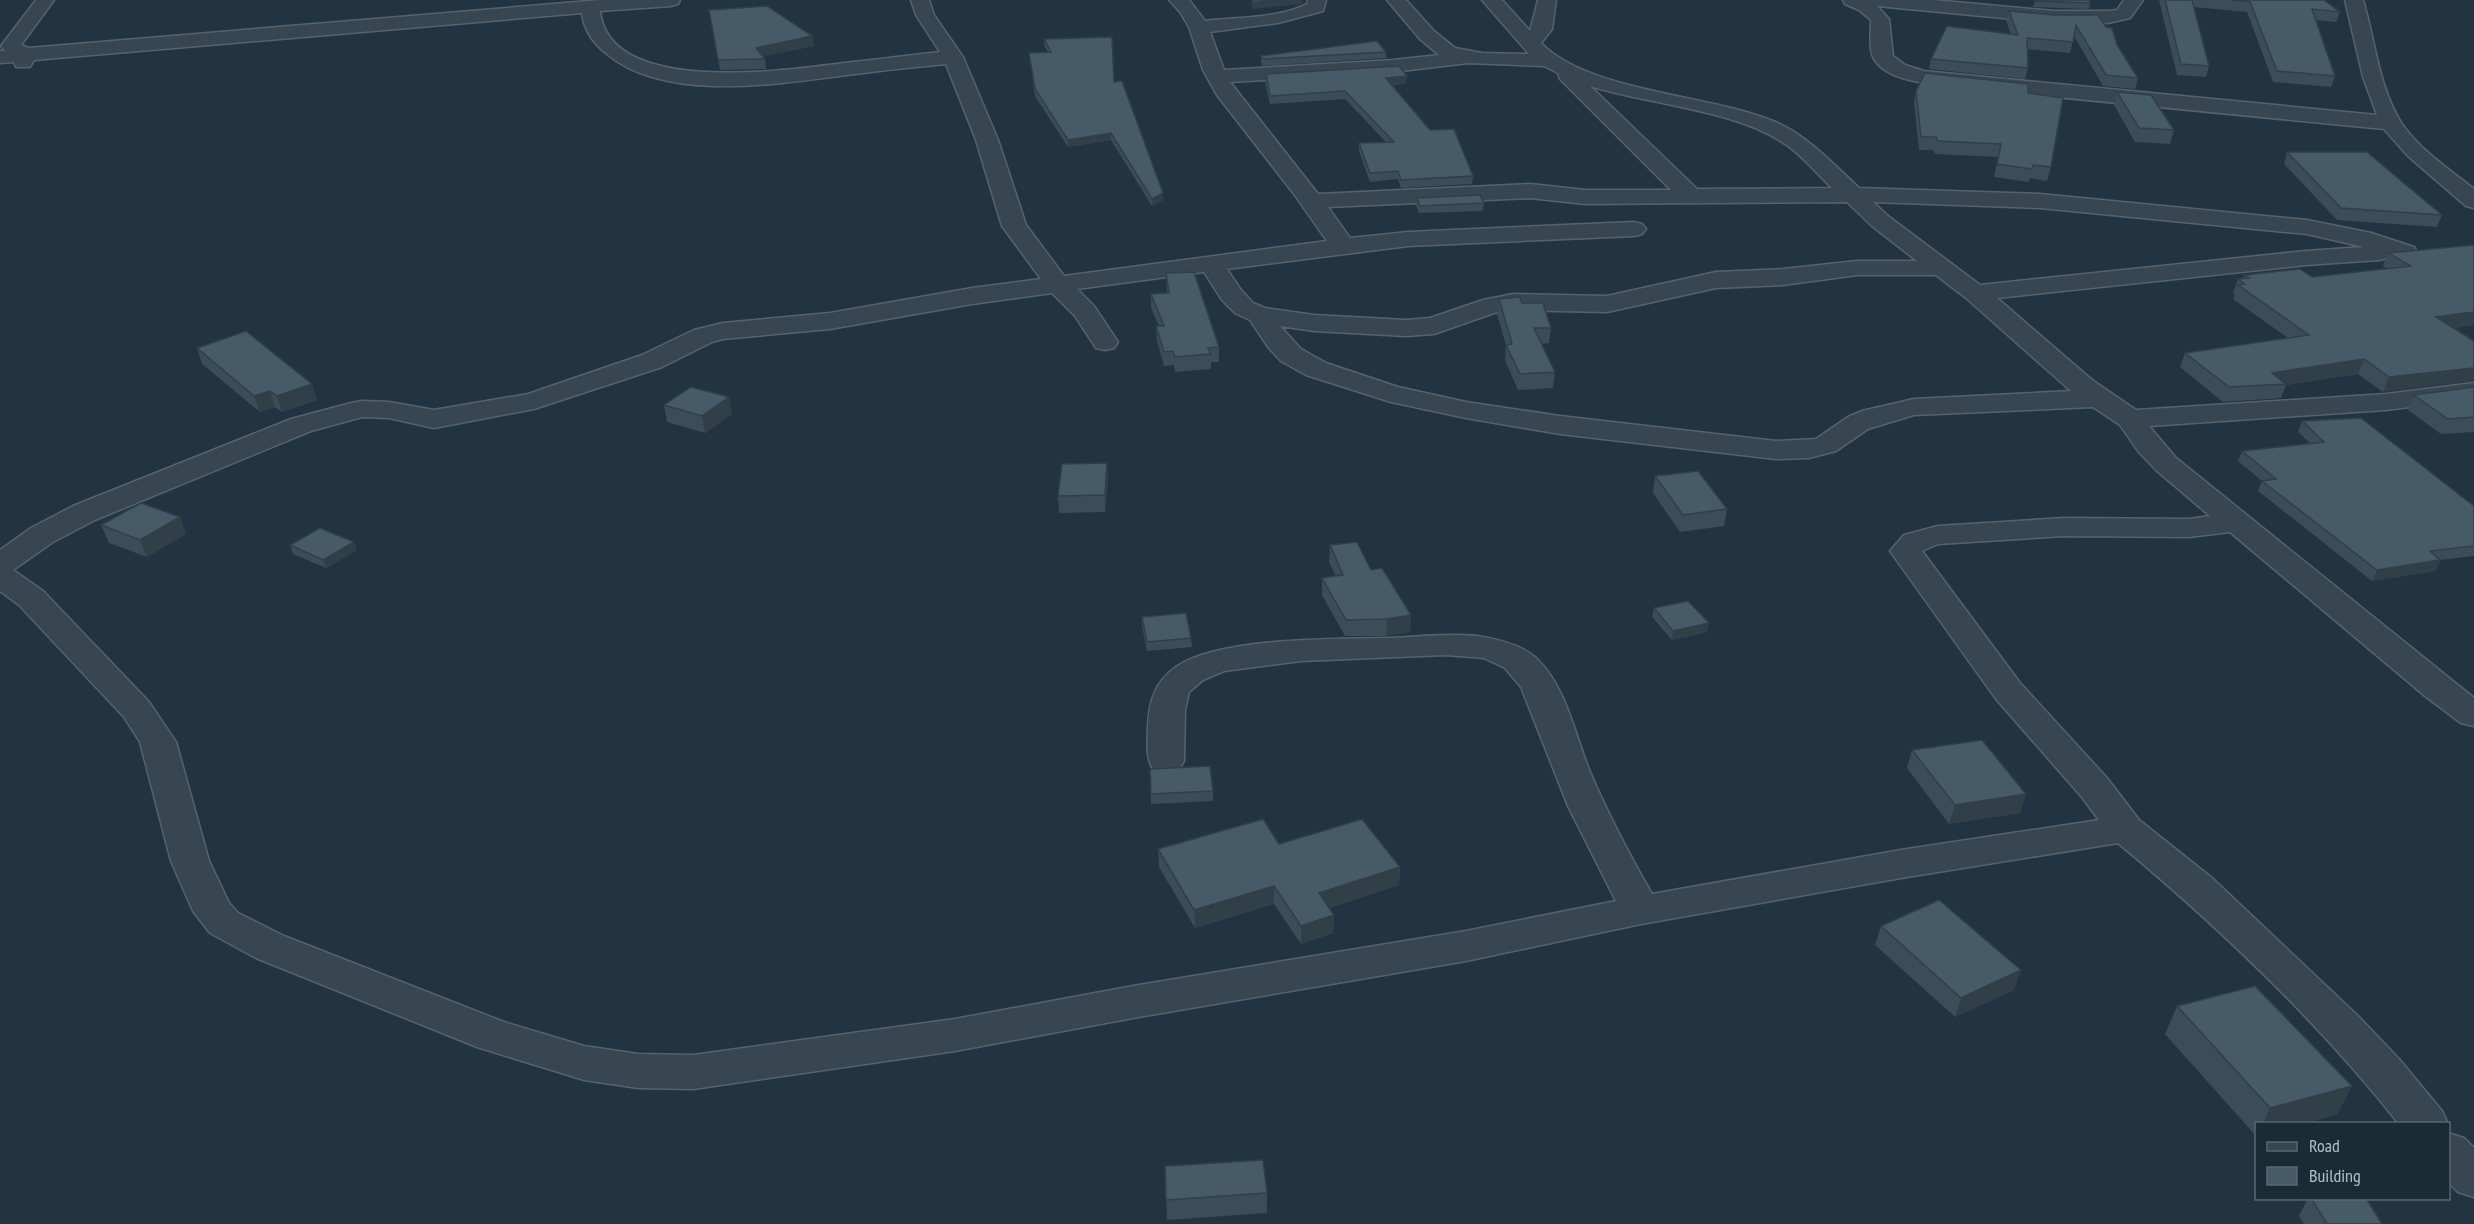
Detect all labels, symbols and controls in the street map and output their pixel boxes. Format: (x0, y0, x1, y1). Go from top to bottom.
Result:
legend (2255, 1122, 2450, 1200)
text: Road (2309, 1134, 2340, 1157)
text: Building (2309, 1164, 2361, 1187)

